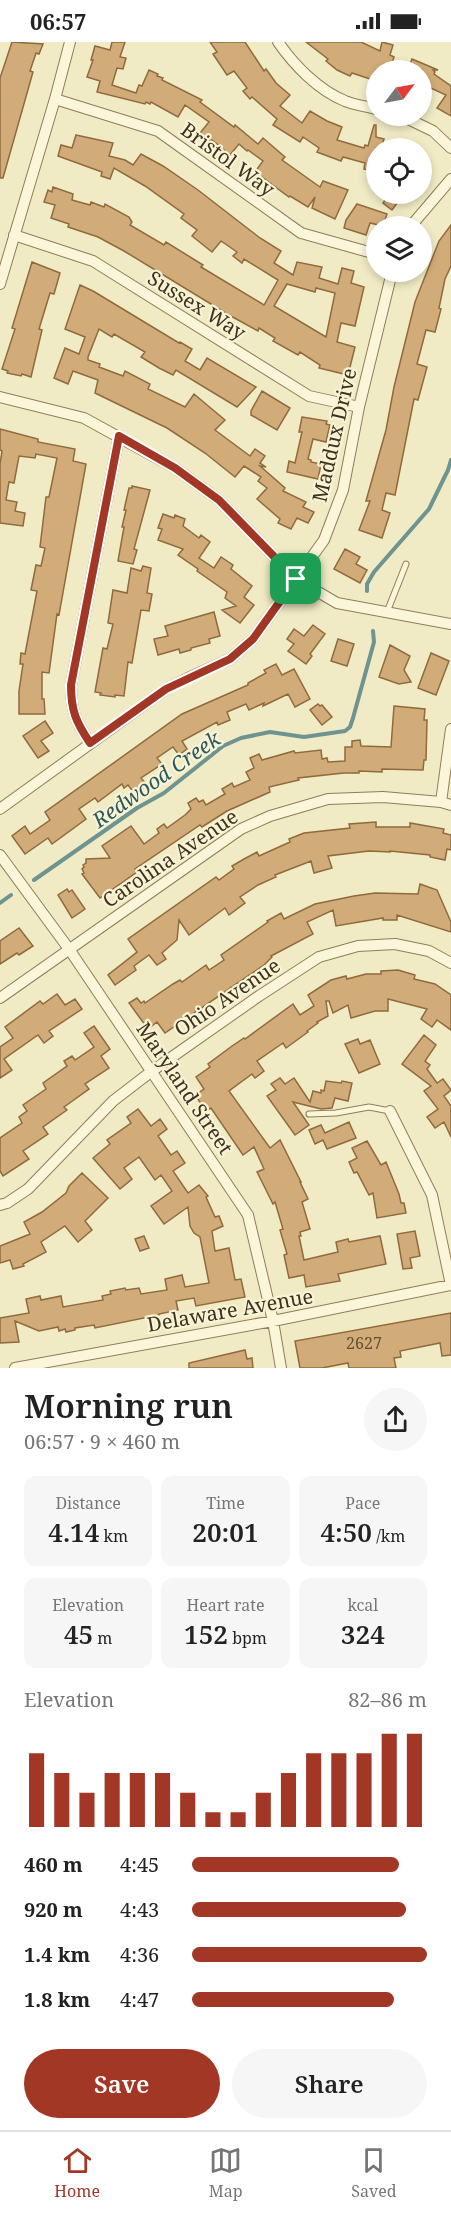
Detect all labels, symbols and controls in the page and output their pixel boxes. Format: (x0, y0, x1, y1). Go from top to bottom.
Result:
text: 06:57 (30, 6, 86, 36)
north arrow (366, 60, 432, 126)
map controls (366, 60, 432, 282)
street label: Bristol Way (176, 116, 281, 203)
button: locate (366, 138, 432, 204)
button: layers (366, 216, 432, 282)
street label: Sussex Way (143, 264, 252, 346)
street label: Maddux Drive (305, 365, 363, 505)
pin (270, 553, 321, 604)
icon: arrive (279, 562, 312, 595)
water label: Redwood Creek (85, 724, 227, 834)
street label: Carolina Avenue (97, 803, 243, 913)
street label: Ohio Avenue (169, 952, 285, 1042)
street label: Maryland Street (131, 1016, 239, 1160)
street label: Delaware Avenue (145, 1282, 315, 1338)
house number: 2627 (346, 1332, 382, 1354)
text: Morning run (24, 1383, 233, 1428)
button: share (364, 1388, 427, 1451)
text: 06:57 · 9 × 460 m (24, 1428, 180, 1455)
text: Distance (55, 1492, 121, 1514)
text: Time (206, 1492, 245, 1514)
text: Pace (345, 1492, 380, 1514)
text: 4.14 (48, 1514, 99, 1550)
text: 20:01 (192, 1514, 259, 1550)
text: 4:50 (320, 1514, 372, 1550)
text: km (99, 1525, 128, 1547)
text: /km (372, 1525, 405, 1547)
text: Elevation (52, 1594, 124, 1616)
text: Heart rate (186, 1594, 265, 1616)
text: kcal (347, 1594, 378, 1616)
text: 45 (64, 1616, 93, 1652)
text: 152 (184, 1616, 228, 1652)
text: 324 (341, 1616, 385, 1652)
text: m (93, 1627, 112, 1649)
text: bpm (228, 1627, 267, 1649)
text: Elevation (24, 1686, 114, 1713)
text: 82–86 m (348, 1686, 427, 1713)
text: 460 m (24, 1851, 83, 1878)
text: 4:45 (120, 1851, 159, 1878)
text: 920 m (24, 1896, 83, 1923)
text: 4:43 (120, 1896, 159, 1923)
text: 1.4 km (24, 1941, 90, 1968)
text: 4:36 (120, 1941, 159, 1968)
text: 1.8 km (24, 1986, 90, 2013)
text: 4:47 (120, 1986, 159, 2013)
button: Save (24, 2049, 220, 2118)
button: Share (232, 2049, 427, 2118)
tab: Home (54, 2144, 100, 2202)
tab: Map (209, 2144, 243, 2202)
tab: Saved (351, 2144, 397, 2202)

